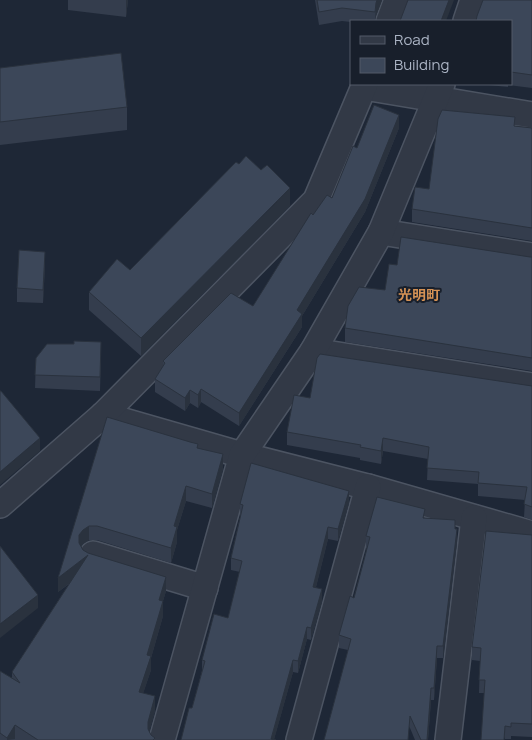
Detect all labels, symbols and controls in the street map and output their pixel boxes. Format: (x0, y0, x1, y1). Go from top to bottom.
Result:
legend (350, 20, 512, 85)
text: Road (394, 29, 430, 50)
text: Building (394, 54, 449, 75)
district label: 光明町 (398, 285, 440, 304)

